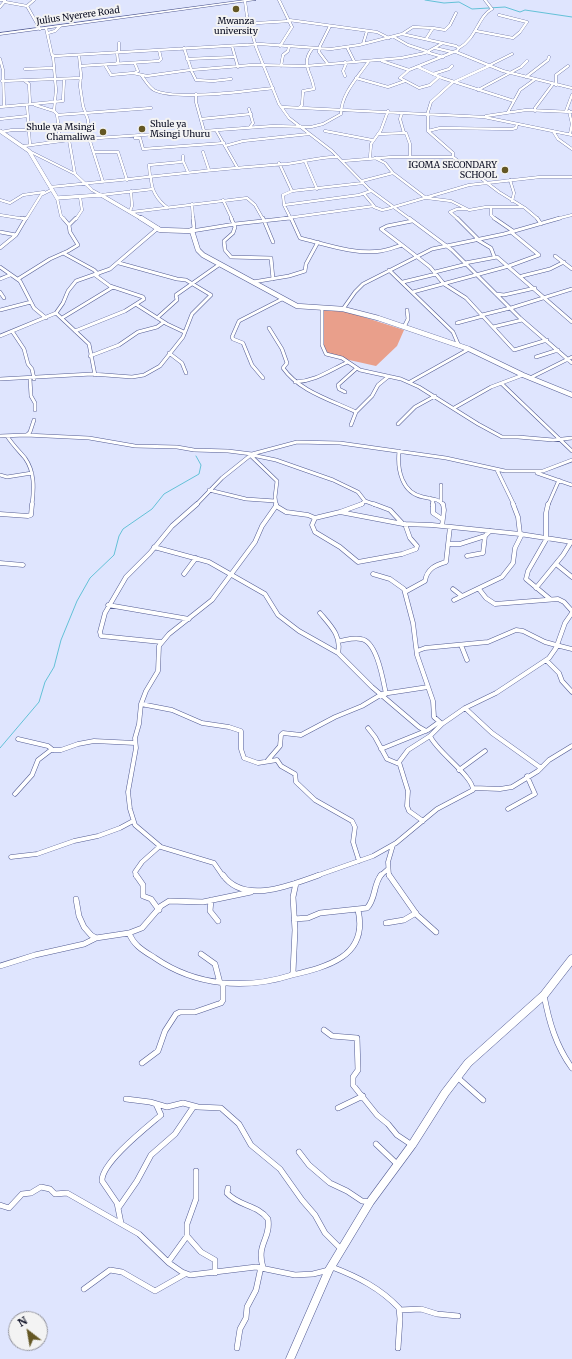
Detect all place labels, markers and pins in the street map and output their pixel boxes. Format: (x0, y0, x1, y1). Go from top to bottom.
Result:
marker: Mwanza university (231, 4, 241, 14)
place label: Mwanza university (214, 16, 258, 37)
place label: Shule ya Msingi Uhuru (150, 119, 210, 140)
place label: Shule ya Msingi Chamaliwa (26, 122, 95, 143)
marker: Shule ya Msingi Uhuru (137, 124, 147, 134)
marker: Shule ya Msingi Chamaliwa (98, 127, 108, 137)
place label: IGOMA SECONDARY SCHOOL (408, 160, 497, 181)
marker: IGOMA SECONDARY SCHOOL (500, 165, 510, 175)

